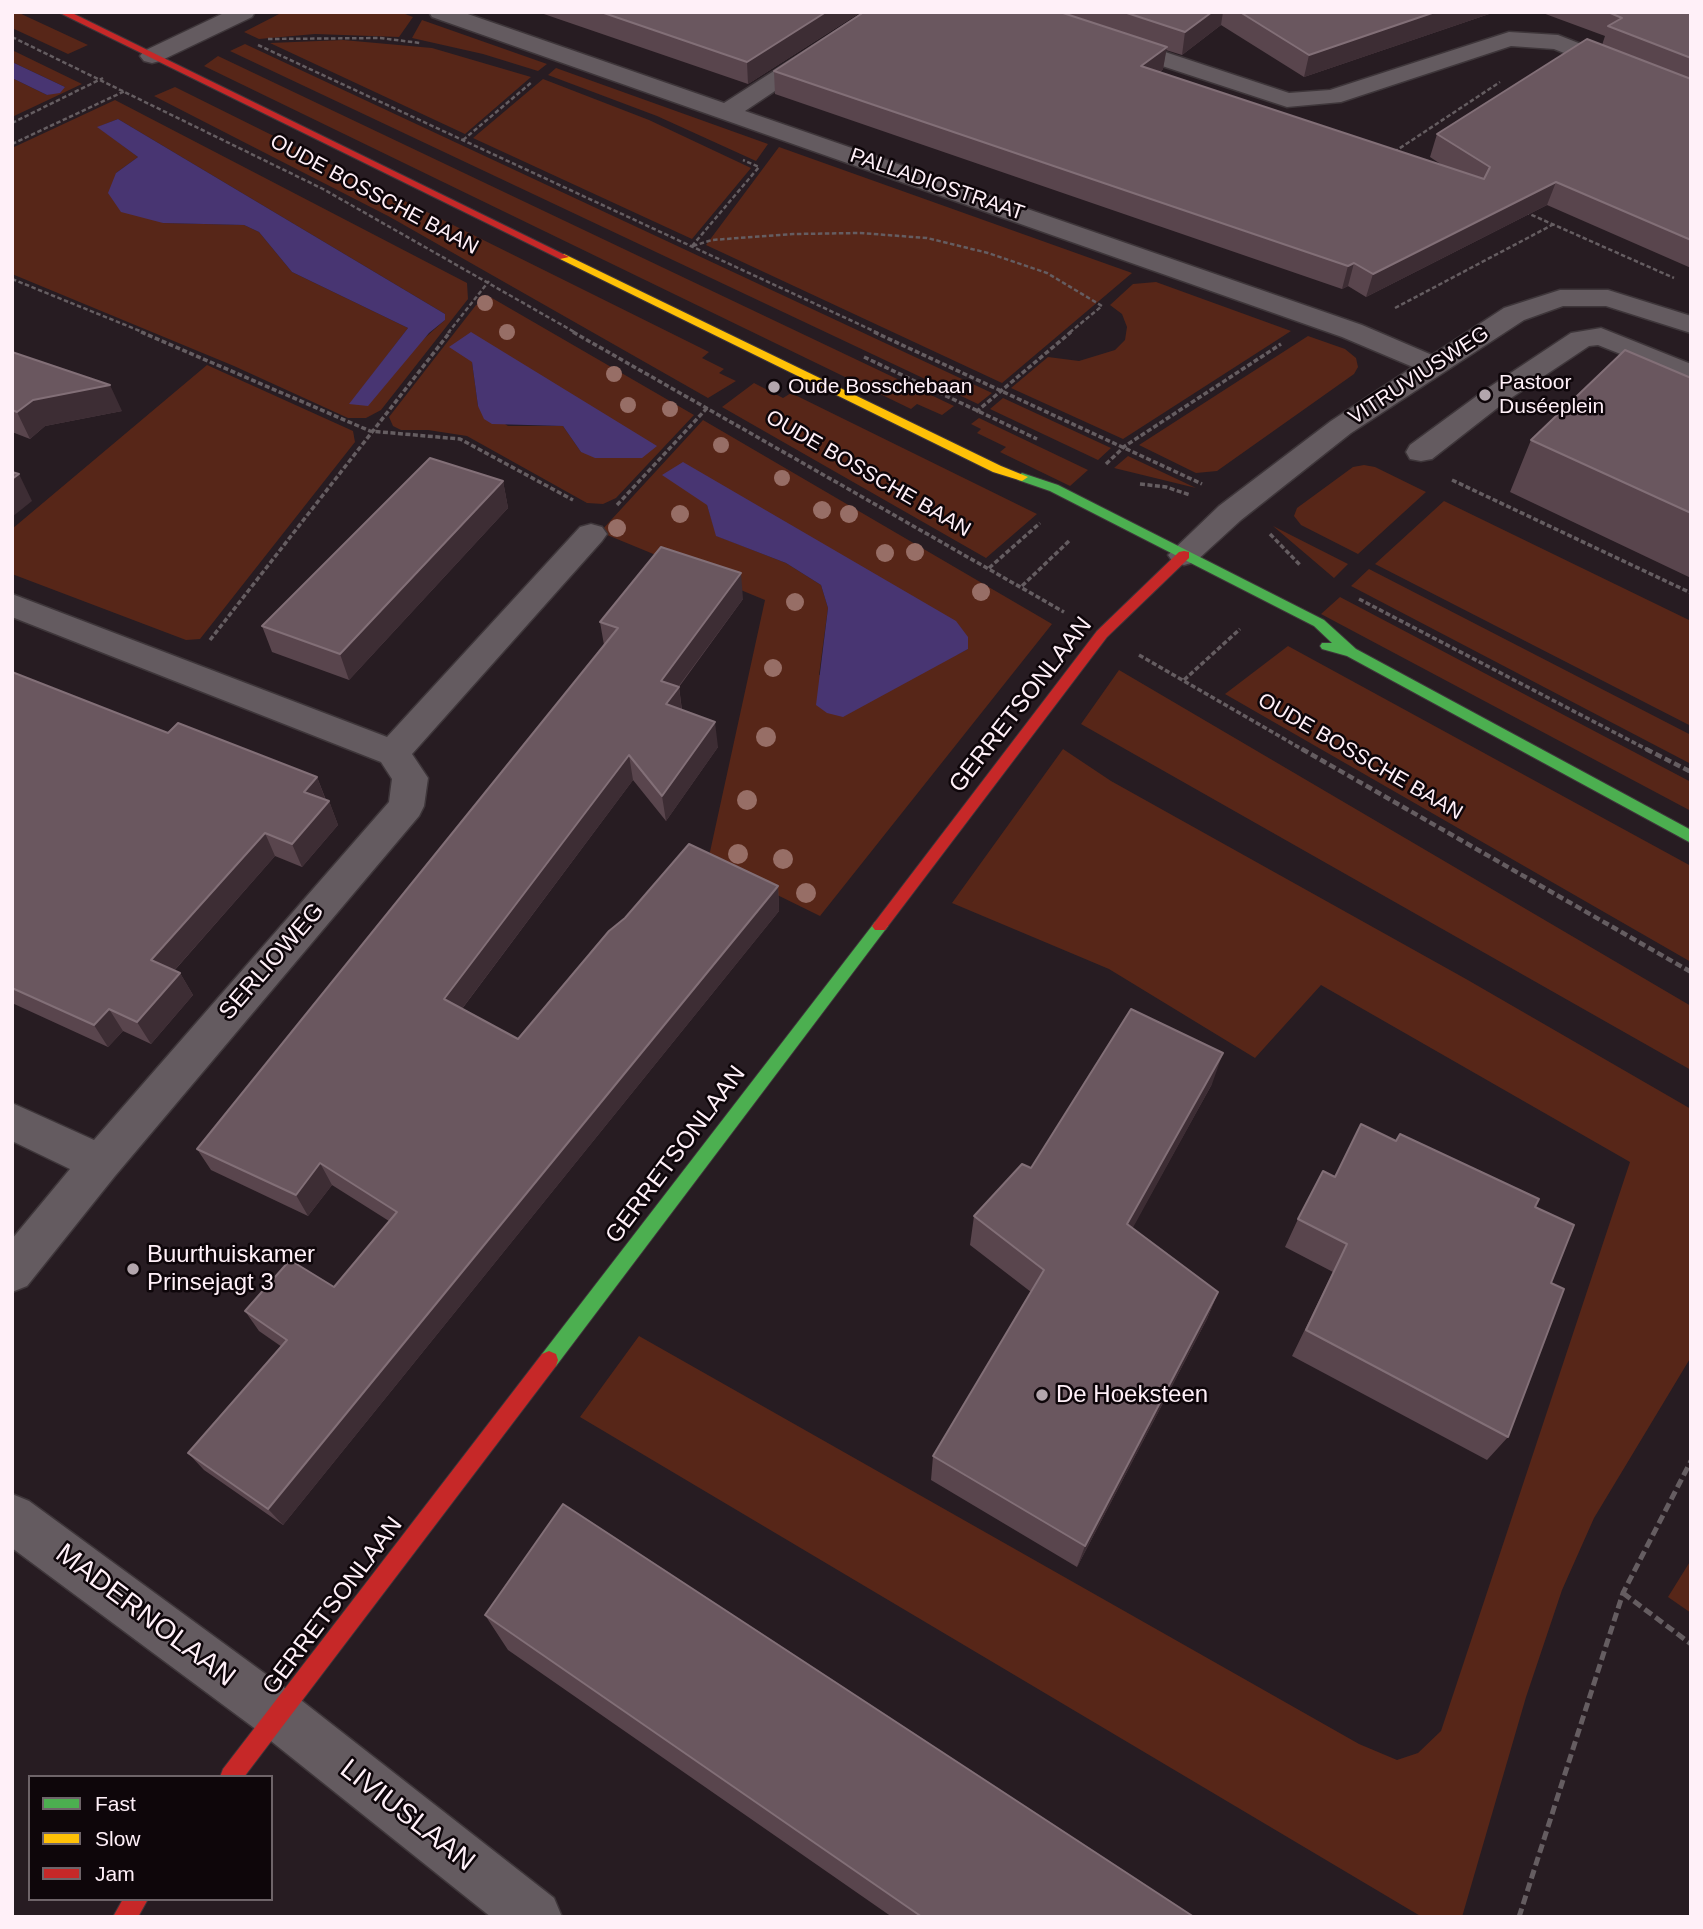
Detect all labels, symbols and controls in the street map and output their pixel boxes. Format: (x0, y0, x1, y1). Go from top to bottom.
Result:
street label: OUDE BOSSCHE BAAN (266, 129, 482, 261)
street label: PALLADIOSTRAAT (847, 143, 1027, 227)
street label: VITRUVIUSWEG (1344, 321, 1494, 431)
place label: Pastoor Duséeplein (1499, 370, 1604, 420)
place label: Oude Bosschebaan (788, 374, 972, 400)
marker: Oude Bosschebaan (766, 379, 782, 395)
marker: Pastoor Duséeplein (1477, 387, 1493, 403)
street label: OUDE BOSSCHE BAAN (761, 405, 975, 543)
street label: GERRETSONLAAN (944, 612, 1098, 798)
street label: OUDE BOSSCHE BAAN (1253, 688, 1467, 826)
street label: SERLIOWEG (213, 898, 331, 1026)
street label: GERRETSONLAAN (600, 1061, 752, 1249)
place label: Buurthuiskamer Prinsejagt 3 (147, 1241, 315, 1297)
marker: Buurthuiskamer Prinsejagt 3 (125, 1261, 141, 1277)
place label: De Hoeksteen (1056, 1381, 1208, 1409)
marker: De Hoeksteen (1034, 1387, 1050, 1403)
street label: GERRETSONLAAN (257, 1512, 409, 1700)
street label: MADERNOLAAN (49, 1538, 241, 1694)
street label: LIVIUSLAAN (333, 1753, 481, 1879)
legend (28, 1775, 273, 1901)
text: Fast (95, 1792, 136, 1815)
text: Slow (95, 1827, 141, 1850)
text: Jam (95, 1862, 135, 1885)

